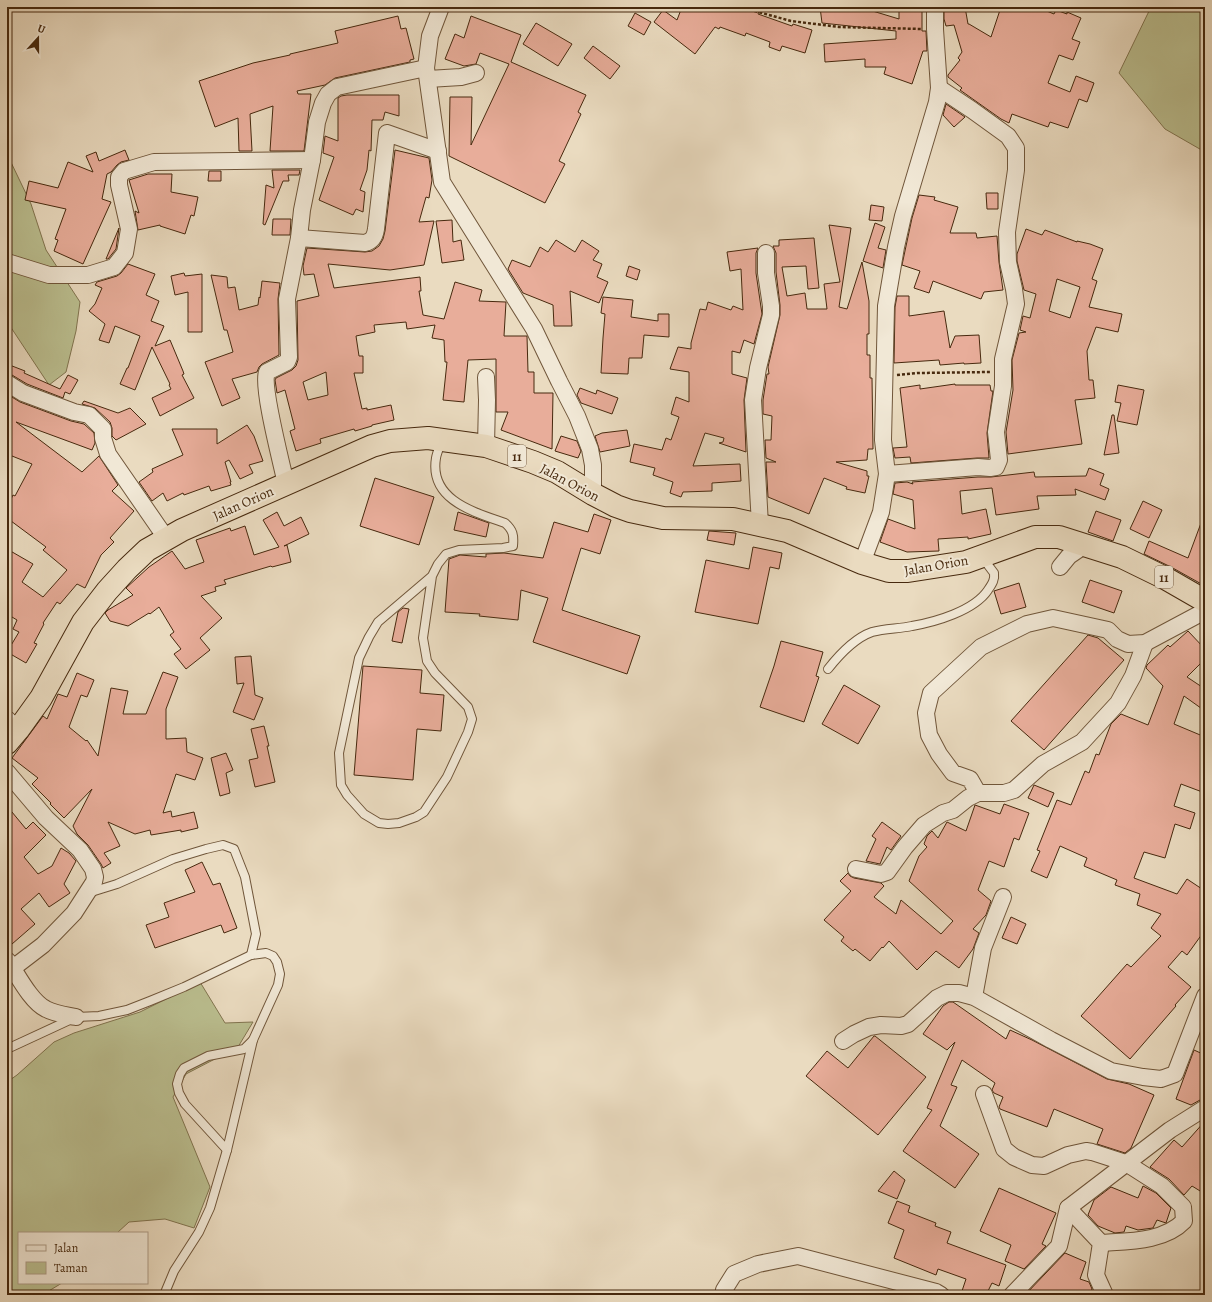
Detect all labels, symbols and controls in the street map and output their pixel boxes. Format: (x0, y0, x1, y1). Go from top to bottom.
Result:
north arrow (18, 18, 58, 58)
text: U (35, 21, 48, 38)
road number: 11 (508, 445, 526, 467)
street label: Jalan Orion (537, 459, 603, 506)
street label: Jalan Orion (210, 481, 277, 525)
street label: Jalan Orion (903, 550, 970, 580)
road number: 11 (1155, 566, 1173, 588)
legend (18, 1232, 148, 1284)
text: Jalan (54, 1240, 79, 1256)
text: Taman (54, 1260, 88, 1276)

